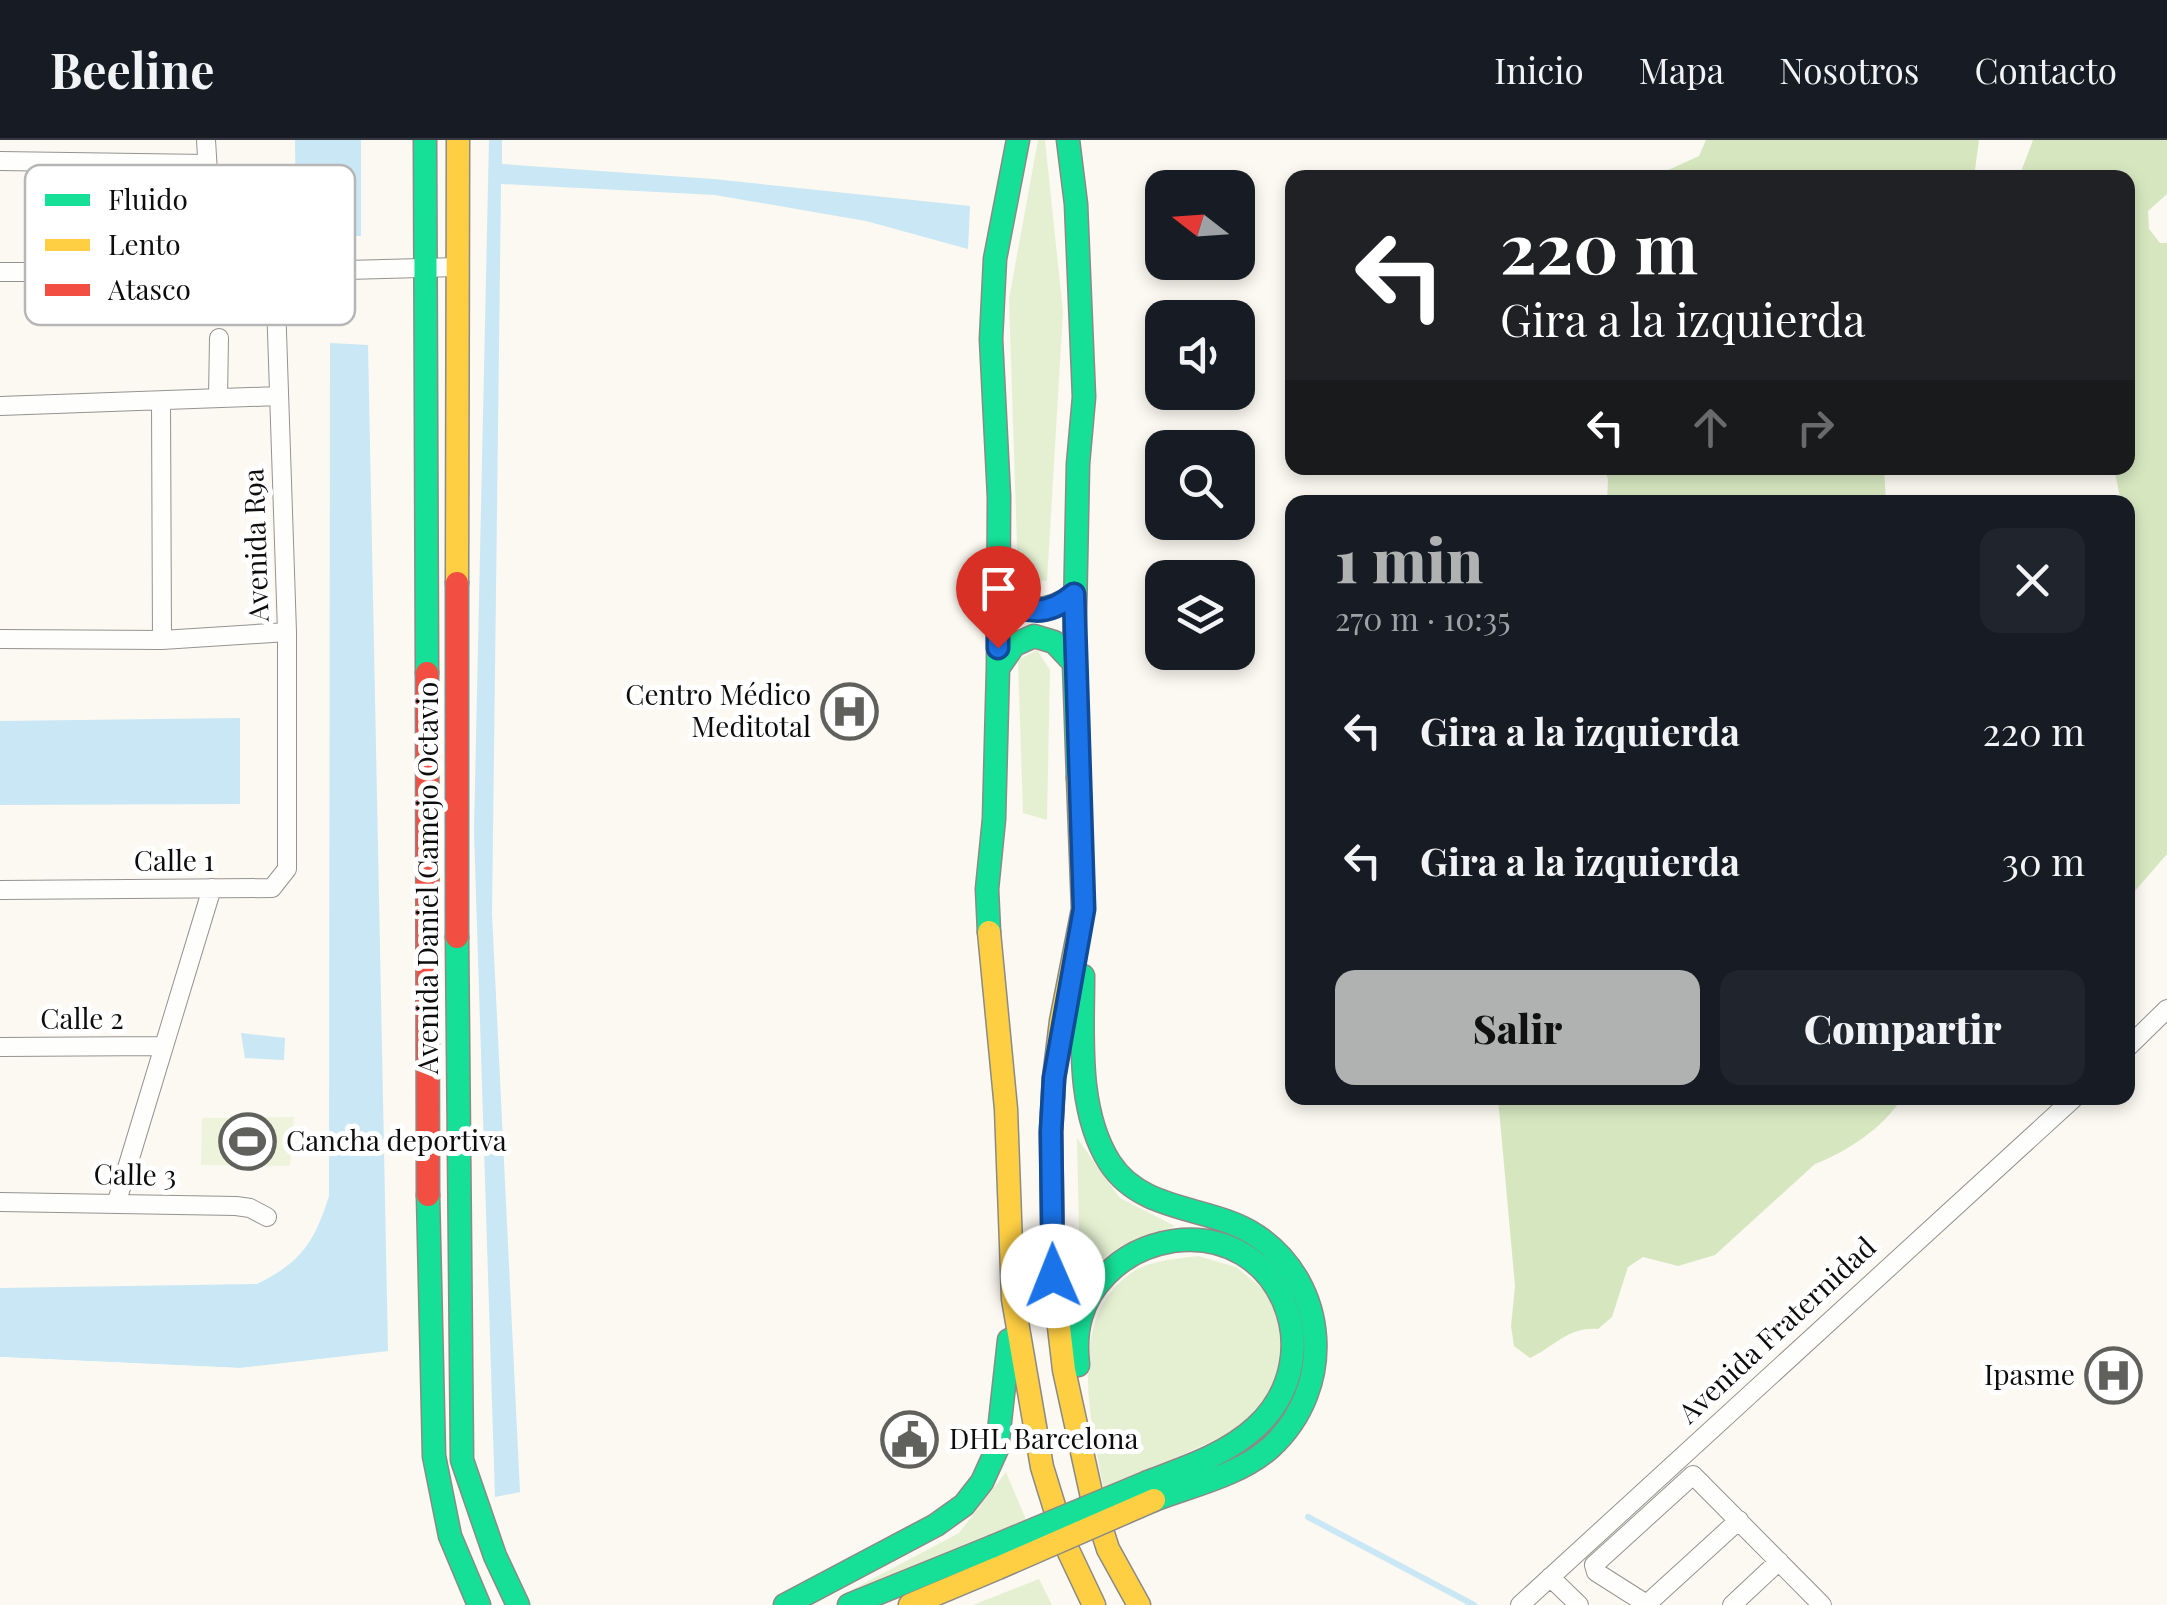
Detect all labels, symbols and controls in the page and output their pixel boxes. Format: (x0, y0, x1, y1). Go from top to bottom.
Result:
text: Beeline (50, 37, 214, 101)
text: Inicio (1494, 46, 1584, 93)
text: Mapa (1639, 46, 1724, 93)
text: Nosotros (1779, 46, 1919, 93)
text: Contacto (1974, 46, 2117, 93)
legend (25, 165, 355, 325)
north arrow (1145, 170, 1255, 280)
map controls (1145, 170, 1255, 670)
text: Fluido (108, 180, 188, 217)
text: 220 m (1500, 198, 1698, 292)
icon: left (1335, 210, 1465, 340)
text: Lento (108, 225, 181, 262)
text: Atasco (107, 270, 191, 307)
text: Gira a la izquierda (1500, 288, 1865, 348)
button: sound (1145, 300, 1255, 410)
icon: left (1578, 400, 1633, 455)
icon: ahead (1683, 400, 1738, 455)
icon: right (1788, 400, 1843, 455)
button: search (1145, 430, 1255, 540)
street label: Avenida R9a (233, 468, 276, 623)
text: 1 min (1335, 518, 1483, 598)
button: close (1980, 528, 2085, 633)
pin (956, 546, 1041, 649)
button: layers (1145, 560, 1255, 670)
icon: arrive (971, 561, 1026, 616)
text: 270 m · 10:35 (1335, 596, 1511, 639)
place label: Centro Médico Meditotal (625, 675, 811, 744)
hospital icon: Centro Médico Meditotal (820, 681, 880, 741)
street label: Avenida Daniel Camejo Octavio (408, 682, 445, 1075)
icon: left (1335, 703, 1390, 758)
text: Gira a la izquierda (1420, 705, 1740, 756)
text: 220 m (1983, 705, 2085, 756)
icon: left (1335, 833, 1390, 888)
text: Gira a la izquierda (1420, 835, 1740, 886)
text: 30 m (2002, 835, 2085, 886)
street label: Calle 1 (134, 841, 214, 878)
button: Salir (1335, 970, 1700, 1085)
button: Compartir (1720, 970, 2085, 1085)
street label: Calle 2 (40, 999, 124, 1036)
sports icon: Cancha deportiva (217, 1111, 277, 1171)
place label: Cancha deportiva (286, 1121, 507, 1158)
street label: Calle 3 (93, 1154, 177, 1193)
position arrow (1001, 1224, 1105, 1328)
street label: Avenida Fraternidad (1669, 1228, 1883, 1431)
hospital icon: Ipasme (2084, 1345, 2144, 1405)
place label: Ipasme (1984, 1355, 2075, 1392)
public building icon: DHL Barcelona (880, 1409, 940, 1469)
place label: DHL Barcelona (949, 1419, 1138, 1456)

